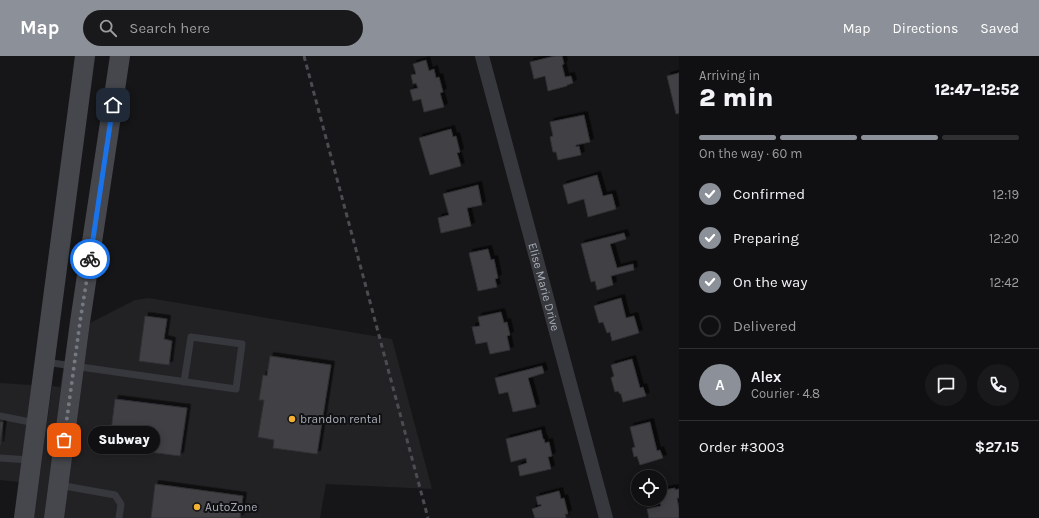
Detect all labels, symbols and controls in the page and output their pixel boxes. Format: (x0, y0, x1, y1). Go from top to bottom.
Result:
search box (83, 10, 363, 46)
text: Map (20, 17, 59, 39)
icon: search (97, 17, 119, 39)
text: Search here (129, 19, 210, 37)
text: Map (843, 20, 871, 37)
text: Directions (893, 20, 958, 37)
text: Saved (980, 20, 1019, 37)
text: Arriving in (699, 68, 760, 83)
text: 12:47–12:52 (935, 81, 1019, 99)
text: 2 min (699, 82, 774, 113)
pin (96, 88, 130, 122)
icon: home (102, 94, 124, 116)
text: On the way · 60 m (699, 146, 802, 161)
icon: check (699, 183, 721, 205)
text: Confirmed (733, 185, 805, 203)
text: 12:19 (992, 187, 1019, 202)
icon: check (699, 227, 721, 249)
text: Preparing (733, 229, 799, 247)
text: 12:20 (989, 231, 1019, 246)
courier (70, 239, 110, 279)
street label: Elise Marie Drive (525, 241, 562, 333)
icon: bike (79, 248, 101, 270)
icon: check (699, 271, 721, 293)
text: On the way (733, 273, 807, 291)
text: 12:42 (989, 275, 1019, 290)
text: Delivered (733, 317, 797, 335)
button: chat (925, 364, 967, 406)
button: phone (977, 364, 1019, 406)
text: Alex (751, 368, 781, 386)
text: A (715, 376, 725, 394)
text: Courier · 4.8 (751, 386, 820, 401)
place label: brandon rental (300, 412, 381, 426)
marker: brandon rental (287, 414, 297, 424)
pin (47, 423, 81, 457)
callout: Subway (88, 426, 160, 454)
icon: bag (53, 429, 75, 451)
text: Subway (99, 432, 149, 447)
text: Order #3003 (699, 438, 785, 456)
text: $27.15 (975, 438, 1019, 456)
map controls (631, 470, 667, 506)
button: locate (631, 470, 667, 506)
place label: AutoZone (205, 500, 257, 514)
marker: AutoZone (192, 502, 202, 512)

